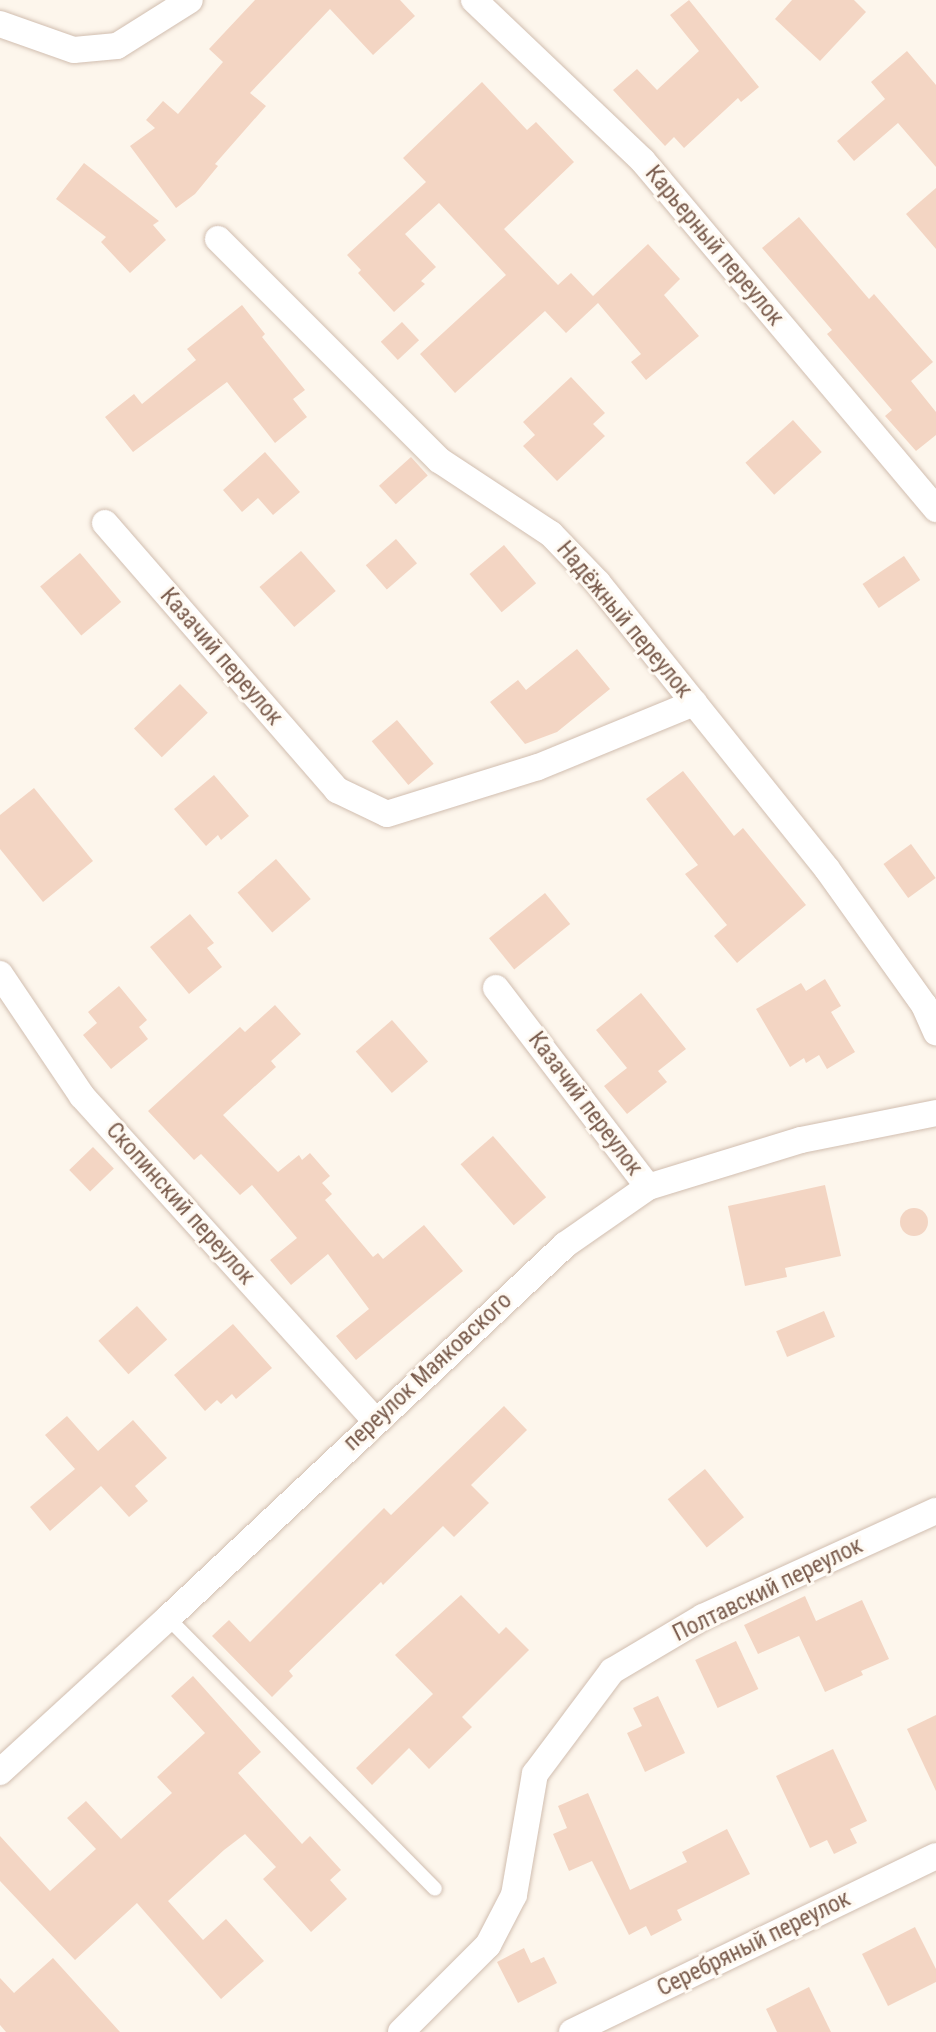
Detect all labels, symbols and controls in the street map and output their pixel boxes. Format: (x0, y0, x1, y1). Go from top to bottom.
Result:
street label: Карьерный переулок (639, 160, 789, 332)
street label: Надёжный переулок (550, 536, 698, 704)
street label: Казачий переулок (154, 583, 288, 731)
street label: Казачий переулок (522, 1027, 648, 1181)
street label: Скопинский переулок (100, 1117, 260, 1291)
street label: переулок Маяковского (338, 1287, 518, 1457)
street label: Полтавский переулок (669, 1532, 867, 1648)
street label: Серебряный переулок (653, 1885, 855, 2003)

